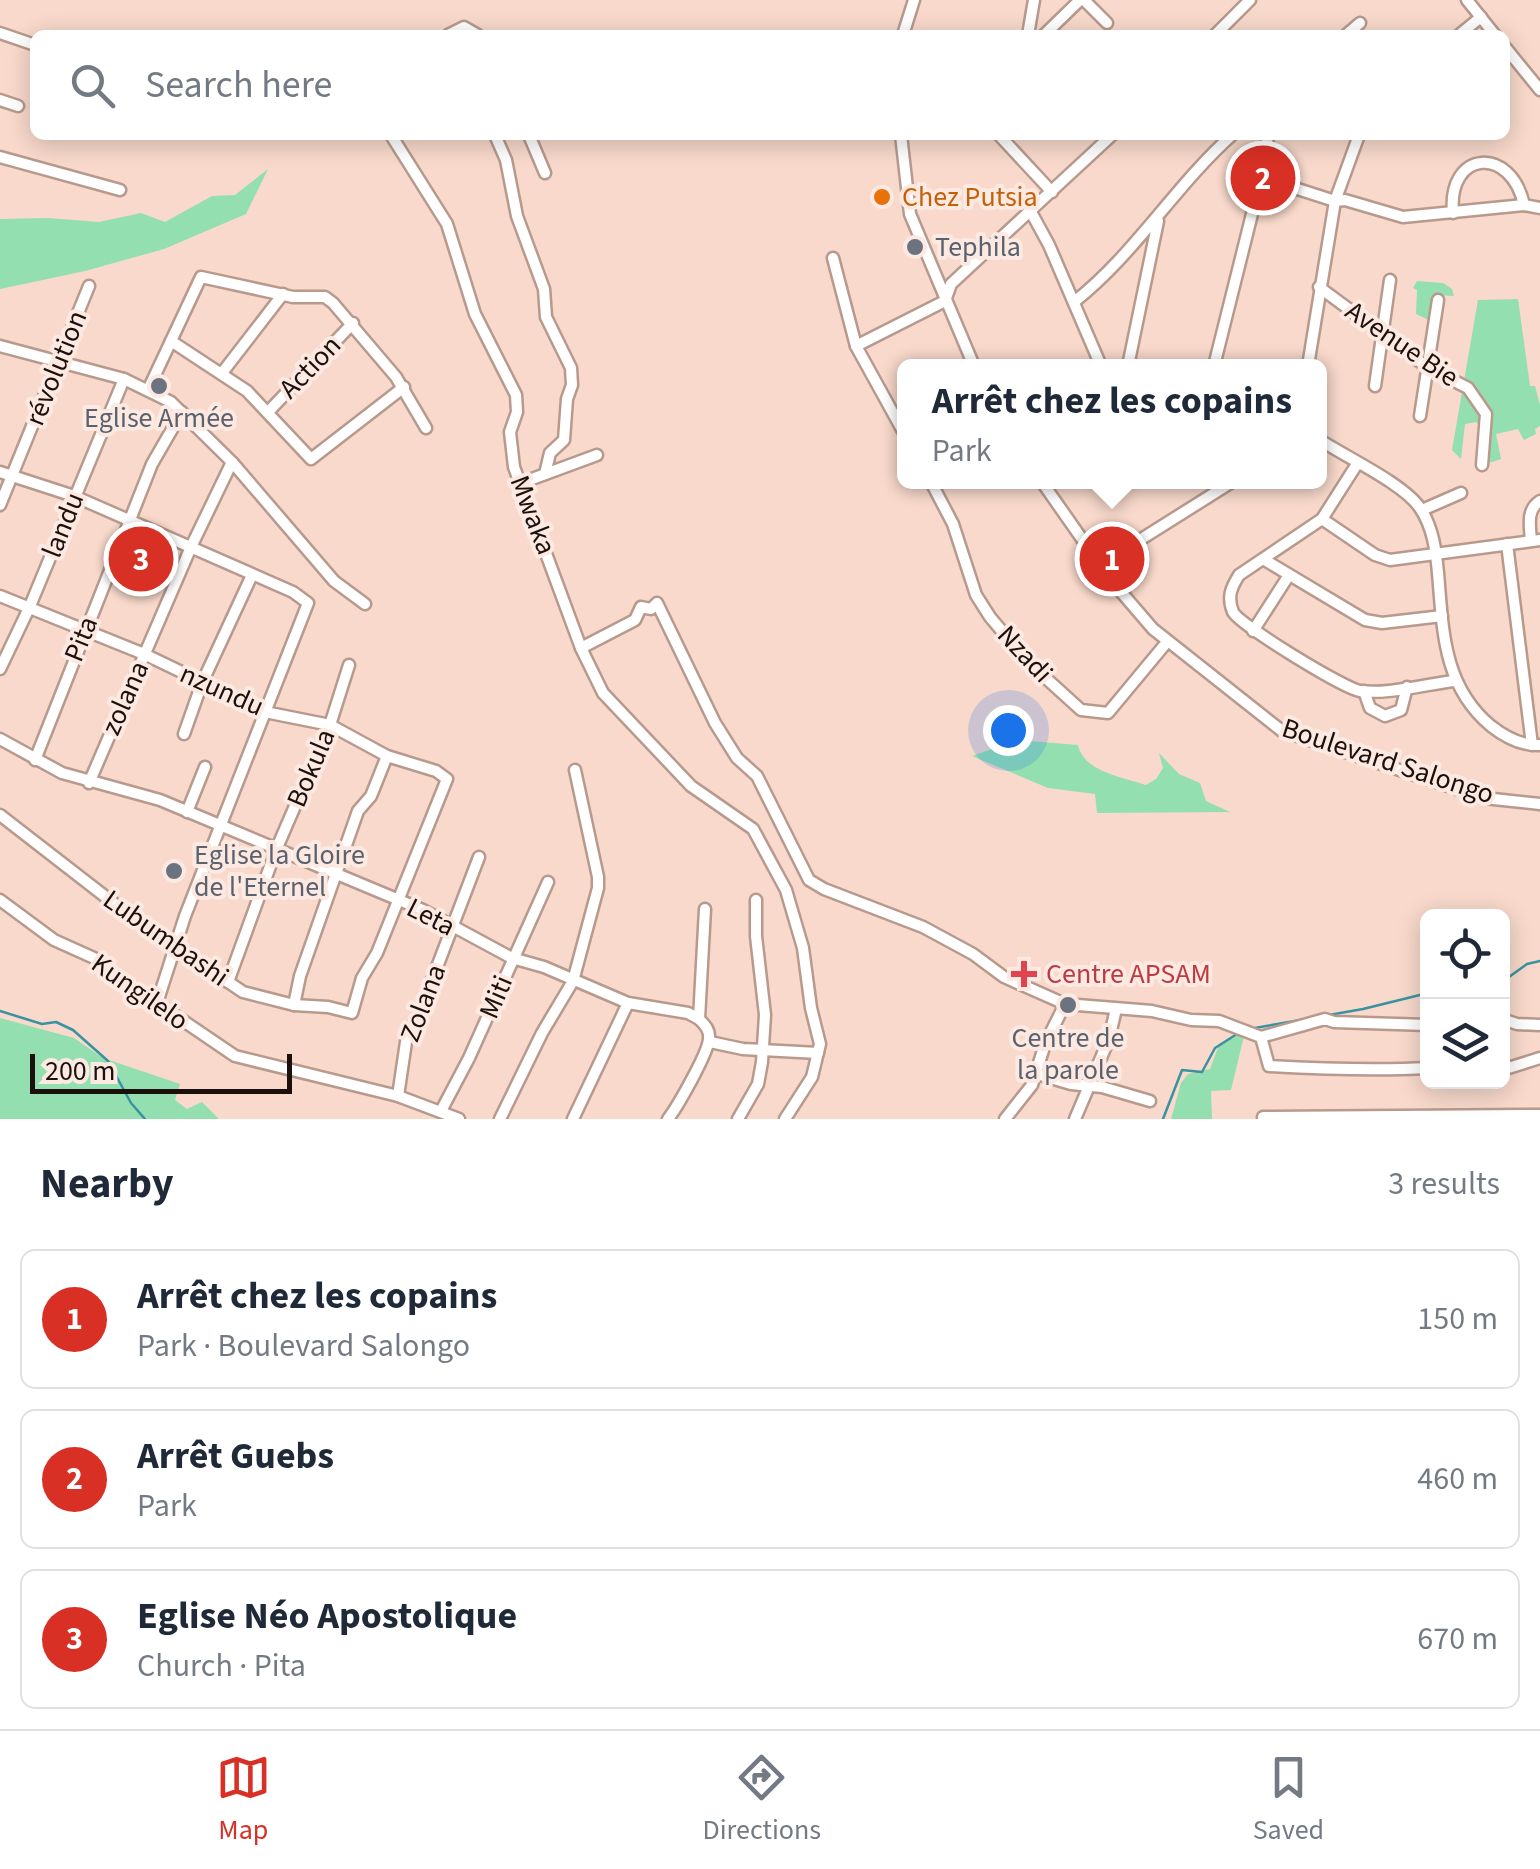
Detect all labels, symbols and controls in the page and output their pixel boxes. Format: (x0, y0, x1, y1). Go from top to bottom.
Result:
search box (30, 30, 1510, 140)
icon: search (65, 58, 120, 113)
text: Search here (145, 58, 332, 112)
pin: 2 (1230, 140, 1296, 216)
place label: Chez Putsia (902, 177, 1038, 217)
marker: Chez Putsia (871, 186, 893, 208)
place label: Tephila (935, 227, 1021, 267)
marker: Tephila (904, 236, 926, 258)
street label: Avenue Bie (1337, 291, 1467, 397)
street label: révolution (15, 304, 97, 432)
street label: Action (270, 326, 350, 408)
popup (897, 359, 1327, 489)
text: Arrêt chez les copains (932, 374, 1292, 428)
marker: Eglise Armée (148, 375, 170, 397)
place label: Eglise Armée (84, 398, 234, 438)
text: Park (932, 428, 992, 474)
street label: Mwaka (500, 470, 566, 560)
street label: landu (32, 486, 94, 564)
pin: 3 (108, 522, 174, 596)
pin: 1 (1080, 522, 1144, 596)
street label: Pita (54, 610, 108, 668)
street label: Nzadi (988, 616, 1062, 692)
street label: zolana (91, 654, 159, 742)
street label: nzundu (174, 654, 270, 726)
your location (983, 705, 1034, 756)
street label: Boulevard Salongo (1277, 708, 1499, 814)
street label: Bokula (277, 723, 345, 813)
place label: Eglise la Gloire de l'Eternel (194, 835, 365, 907)
marker: Eglise la Gloire de l'Eternel (163, 860, 185, 882)
street label: Lubumbashi (95, 880, 237, 996)
street label: Leta (400, 888, 462, 946)
map controls (1420, 909, 1510, 1089)
button: locate (1420, 909, 1510, 999)
street label: Kungilelo (83, 944, 197, 1040)
place label: Centre APSAM (1046, 954, 1211, 994)
street label: Zolana (390, 958, 456, 1048)
marker: Centre APSAM (1011, 961, 1037, 987)
street label: Miti (469, 969, 523, 1025)
marker: Centre de la parole (1057, 994, 1079, 1016)
button: layers (1420, 999, 1510, 1089)
place label: Centre de la parole (1011, 1018, 1125, 1090)
scale bar (30, 1049, 292, 1094)
text: 200 m (45, 1051, 116, 1091)
text: Nearby (40, 1154, 174, 1214)
text: 3 results (1388, 1161, 1500, 1207)
text: Arrêt chez les copains (137, 1269, 497, 1323)
text: 1 (66, 1296, 83, 1342)
text: 150 m (1417, 1296, 1498, 1342)
text: Park · Boulevard Salongo (137, 1323, 470, 1369)
text: Arrêt Guebs (137, 1429, 334, 1483)
text: 2 (66, 1456, 83, 1502)
text: 460 m (1417, 1456, 1498, 1502)
text: Park (137, 1483, 197, 1529)
text: Eglise Néo Apostolique (137, 1589, 517, 1643)
text: 3 (66, 1616, 83, 1662)
text: 670 m (1417, 1616, 1498, 1662)
text: Church · Pita (137, 1643, 306, 1689)
tab: Map (216, 1750, 271, 1850)
tab: Directions (703, 1750, 821, 1850)
tab: Saved (1253, 1750, 1324, 1850)

